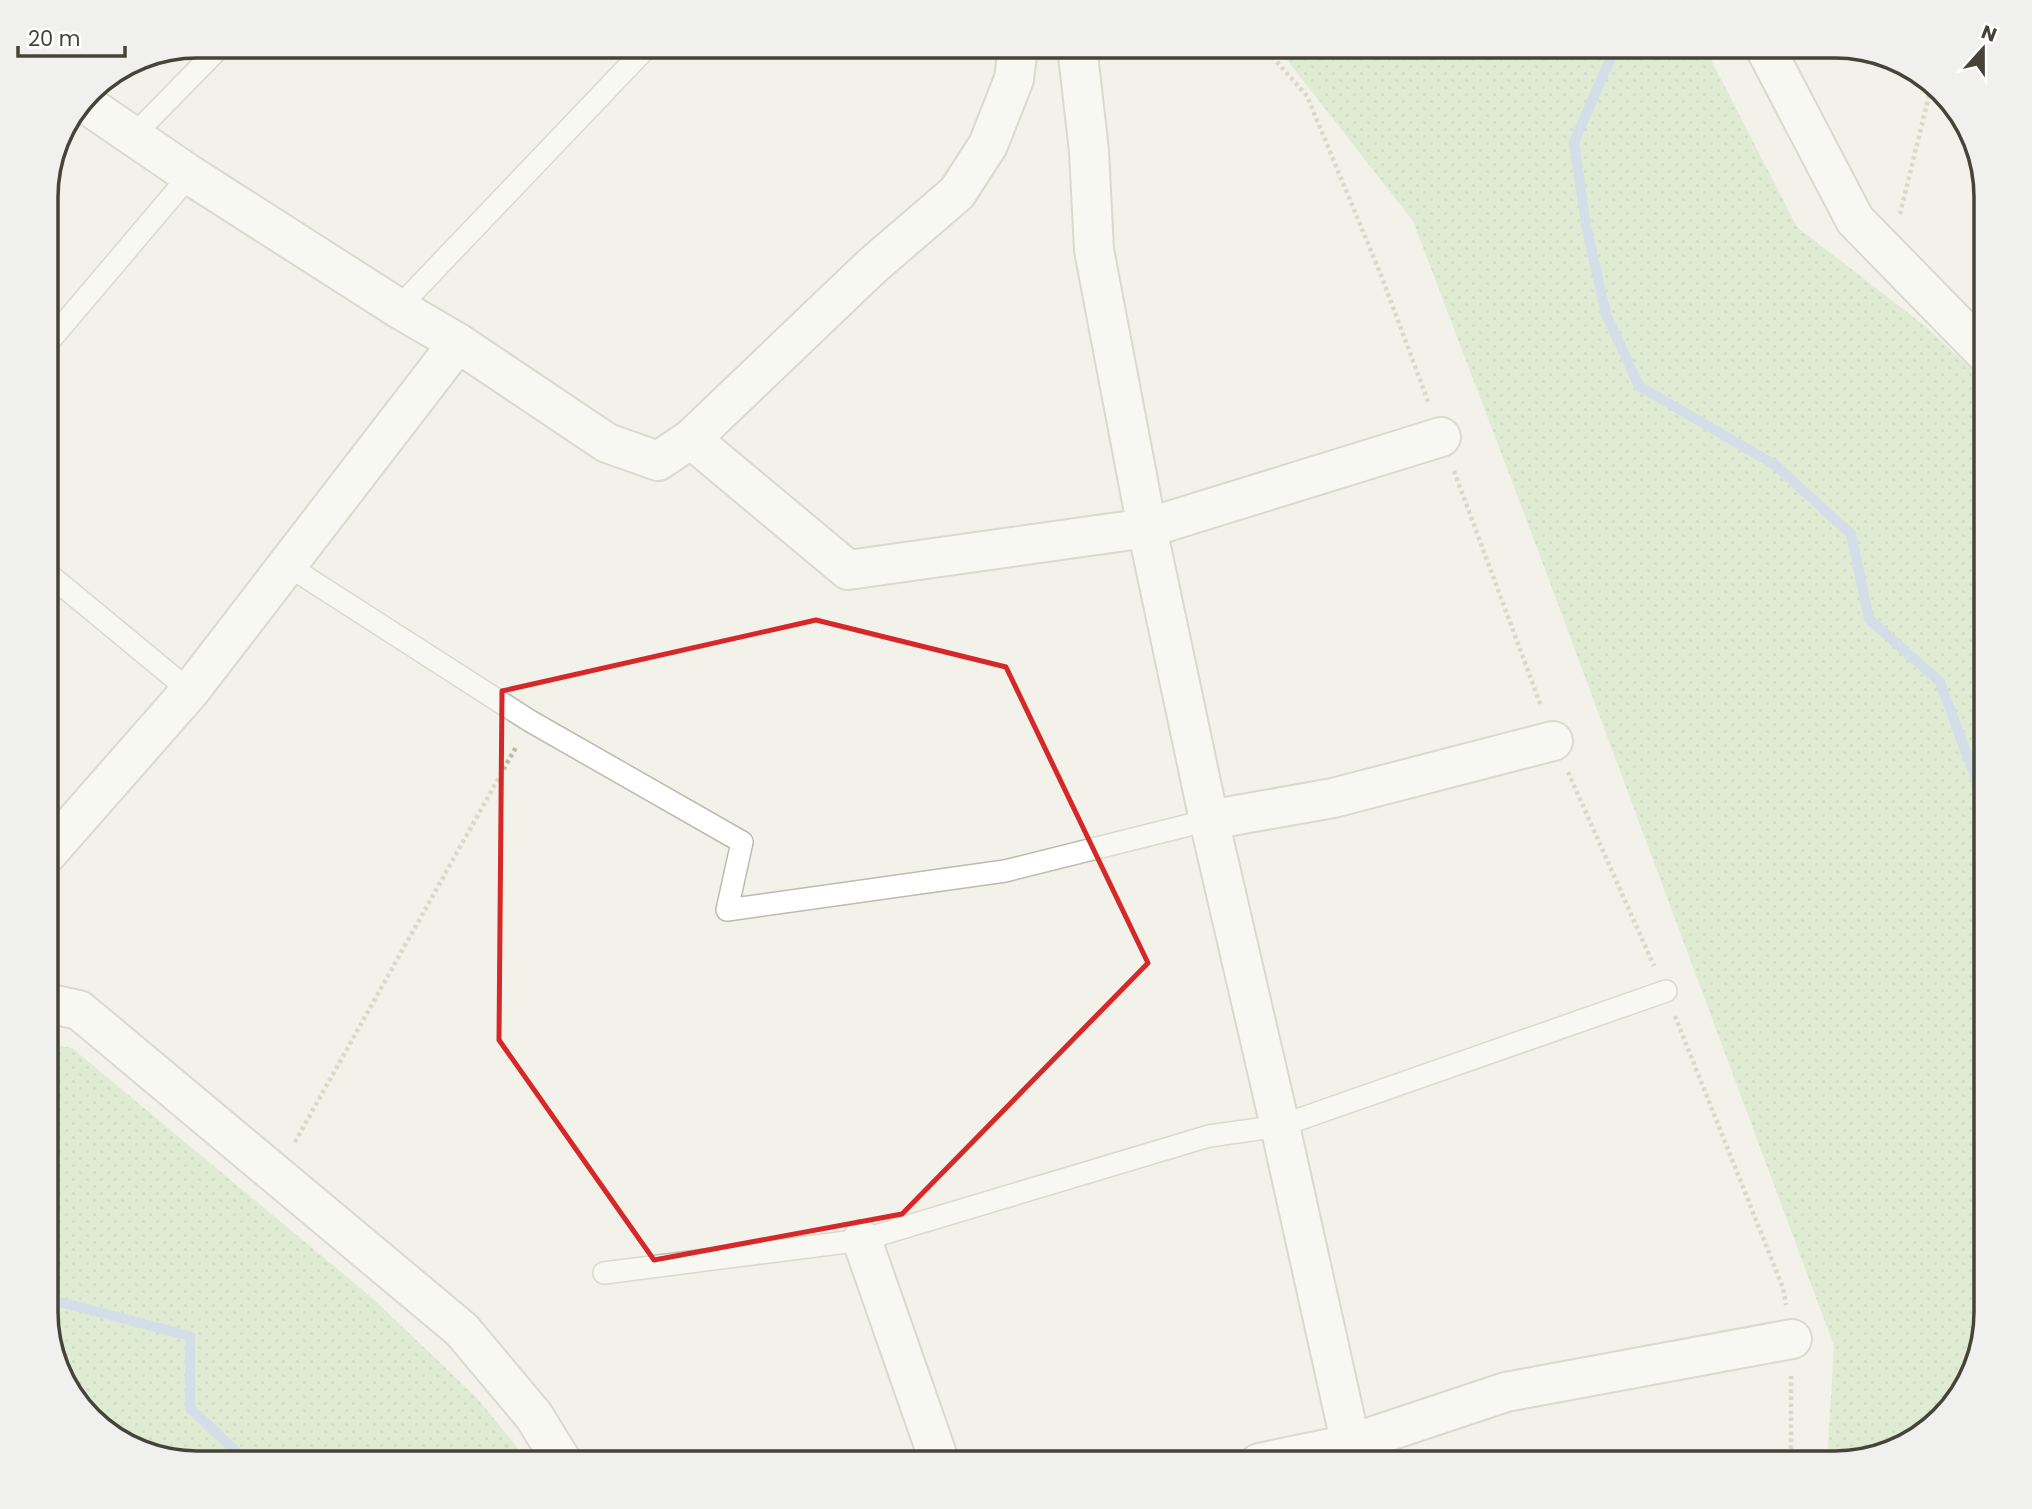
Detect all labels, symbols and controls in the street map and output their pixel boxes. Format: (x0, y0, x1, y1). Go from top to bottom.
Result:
scale bar (18, 14, 124, 58)
north arrow (1948, 14, 2018, 84)
text: N (1977, 18, 2000, 49)
text: 20 m (28, 24, 81, 53)

